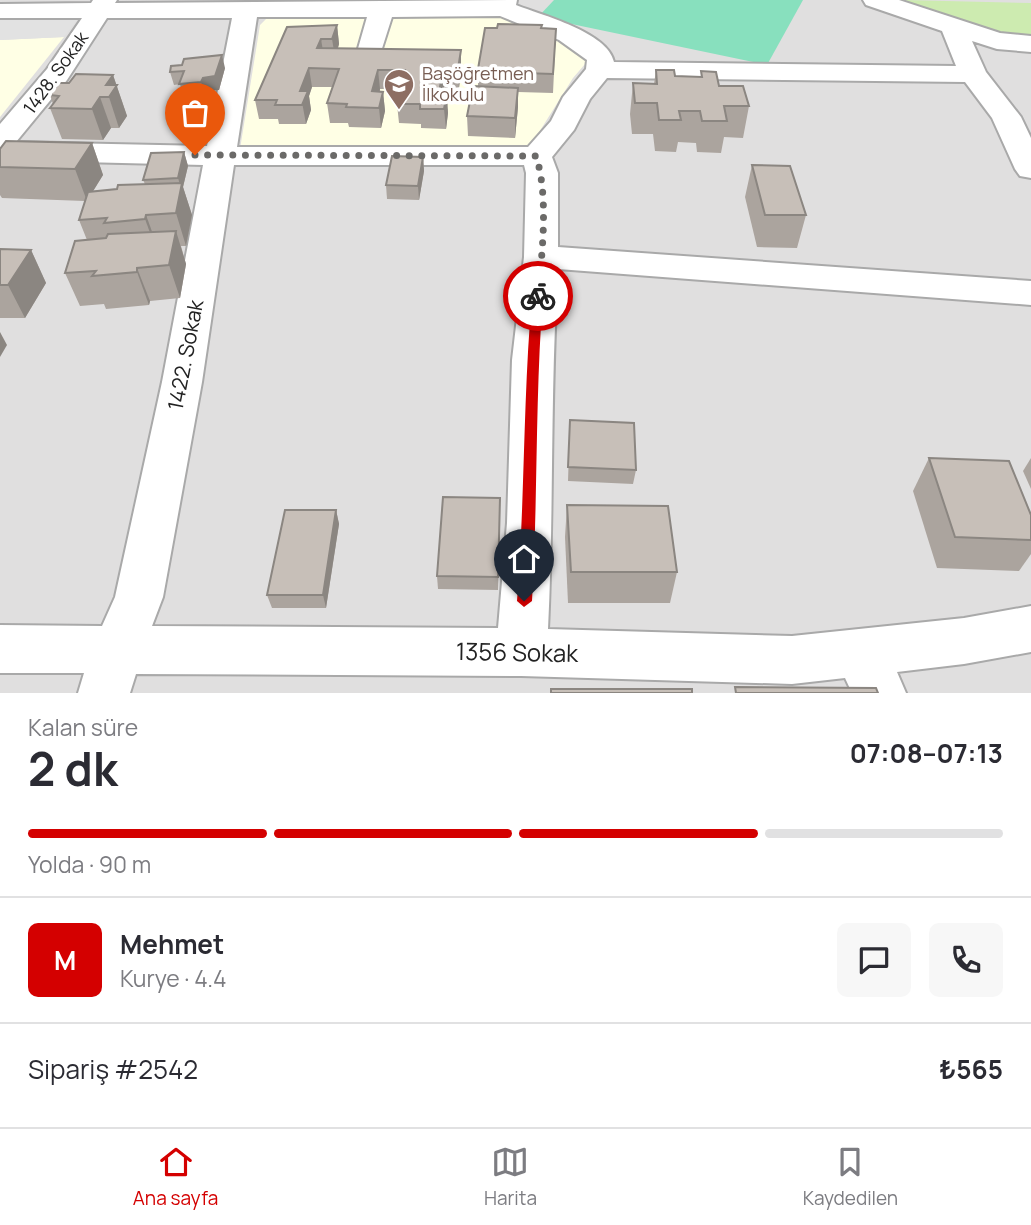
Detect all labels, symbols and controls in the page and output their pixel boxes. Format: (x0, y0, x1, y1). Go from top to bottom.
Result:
street label: 1428. Sokak (17, 26, 94, 118)
place label: Başöğretmen İlkokulu (422, 61, 534, 106)
school or university icon: Başöğretmen İlkokulu (382, 67, 416, 111)
pin (165, 83, 225, 155)
icon: bag (176, 94, 214, 132)
courier (503, 261, 573, 331)
icon: bike (519, 277, 557, 315)
street label: 1422. Sokak (161, 297, 210, 412)
pin (494, 529, 554, 601)
icon: home (505, 540, 543, 578)
street label: 1356 Sokak (456, 634, 580, 669)
text: Kalan süre (28, 711, 138, 743)
text: 07:08–07:13 (850, 735, 1003, 771)
text: 2 dk (28, 737, 118, 800)
text: Yolda · 90 m (28, 848, 151, 880)
button: chat (837, 923, 911, 997)
button: phone (929, 923, 1003, 997)
text: Mehmet (120, 926, 224, 962)
text: M (54, 942, 76, 978)
text: Kurye · 4.4 (120, 962, 227, 994)
text: Sipariş #2542 (28, 1051, 198, 1087)
text: ₺565 (939, 1051, 1003, 1087)
tab: Ana sayfa (133, 1143, 218, 1211)
tab: Harita (484, 1143, 537, 1211)
tab: Kaydedilen (803, 1143, 898, 1211)

